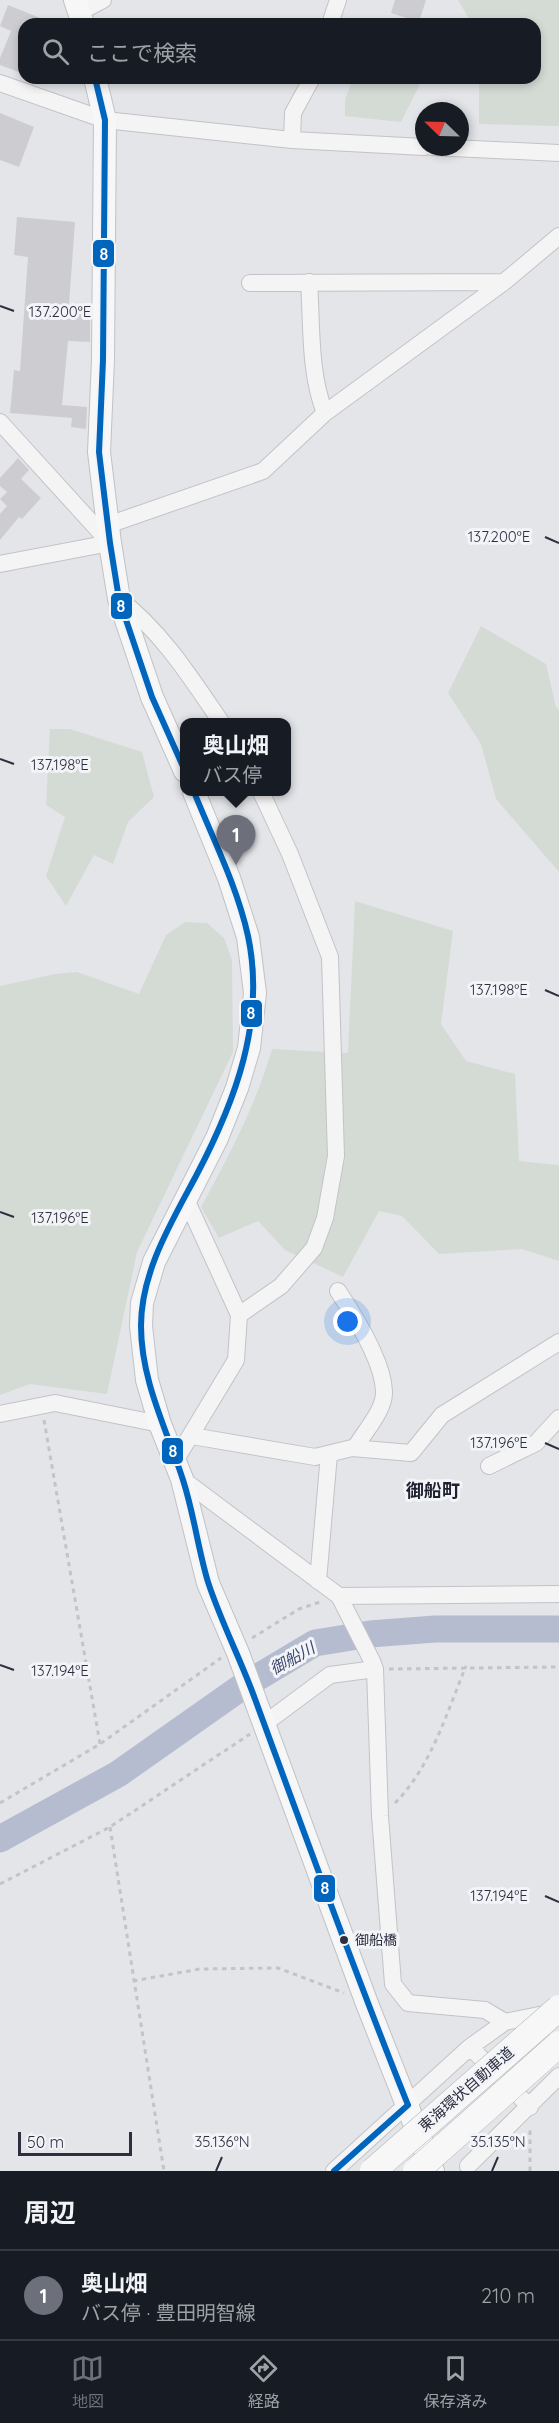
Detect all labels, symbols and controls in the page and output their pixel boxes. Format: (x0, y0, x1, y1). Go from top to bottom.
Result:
search box (18, 18, 541, 84)
icon: search (39, 35, 72, 68)
text: ここで検索 (87, 39, 197, 67)
north arrow (415, 102, 469, 156)
line badge: 8 (92, 239, 115, 268)
text: 8 (100, 244, 109, 264)
text: 137.200°E (29, 302, 91, 321)
text: 137.200°E (468, 527, 530, 546)
line badge: 8 (110, 592, 133, 620)
text: 8 (117, 596, 126, 616)
popup (180, 718, 291, 796)
text: 奥山畑 (202, 731, 269, 759)
text: 137.198°E (31, 755, 89, 774)
text: バス停 (202, 762, 262, 787)
pin: 1 (216, 816, 256, 865)
text: 137.198°E (470, 980, 528, 999)
line badge: 8 (240, 999, 263, 1028)
text: 8 (247, 1003, 256, 1023)
text: 137.196°E (31, 1208, 89, 1227)
your location (333, 1307, 362, 1336)
text: 137.196°E (470, 1433, 528, 1452)
line badge: 8 (161, 1437, 184, 1465)
text: 8 (169, 1441, 178, 1461)
district label: 御船町 (405, 1479, 460, 1502)
water label: 御船川 (266, 1637, 320, 1678)
text: 137.194°E (31, 1661, 89, 1680)
line badge: 8 (313, 1874, 336, 1903)
text: 8 (321, 1878, 330, 1898)
text: 137.194°E (470, 1886, 528, 1905)
place label: 御船橋 (355, 1931, 397, 1949)
marker: 御船橋 (338, 1934, 350, 1946)
street label: 東海環状自動車道 (414, 2042, 518, 2136)
scale bar (18, 2129, 132, 2156)
text: 50 m (27, 2132, 64, 2152)
text: 35.136°N (194, 2132, 250, 2151)
text: 35.135°N (470, 2132, 526, 2151)
text: 周辺 (24, 2196, 76, 2229)
text: 奥山畑 (81, 2269, 147, 2297)
text: 1 (40, 2283, 47, 2308)
text: 210 m (481, 2283, 535, 2308)
text: バス停 · 豊田明智線 (81, 2300, 256, 2325)
tab: 地図 (71, 2352, 104, 2412)
tab: 経路 (247, 2352, 280, 2412)
tab: 保存済み (423, 2352, 487, 2412)

